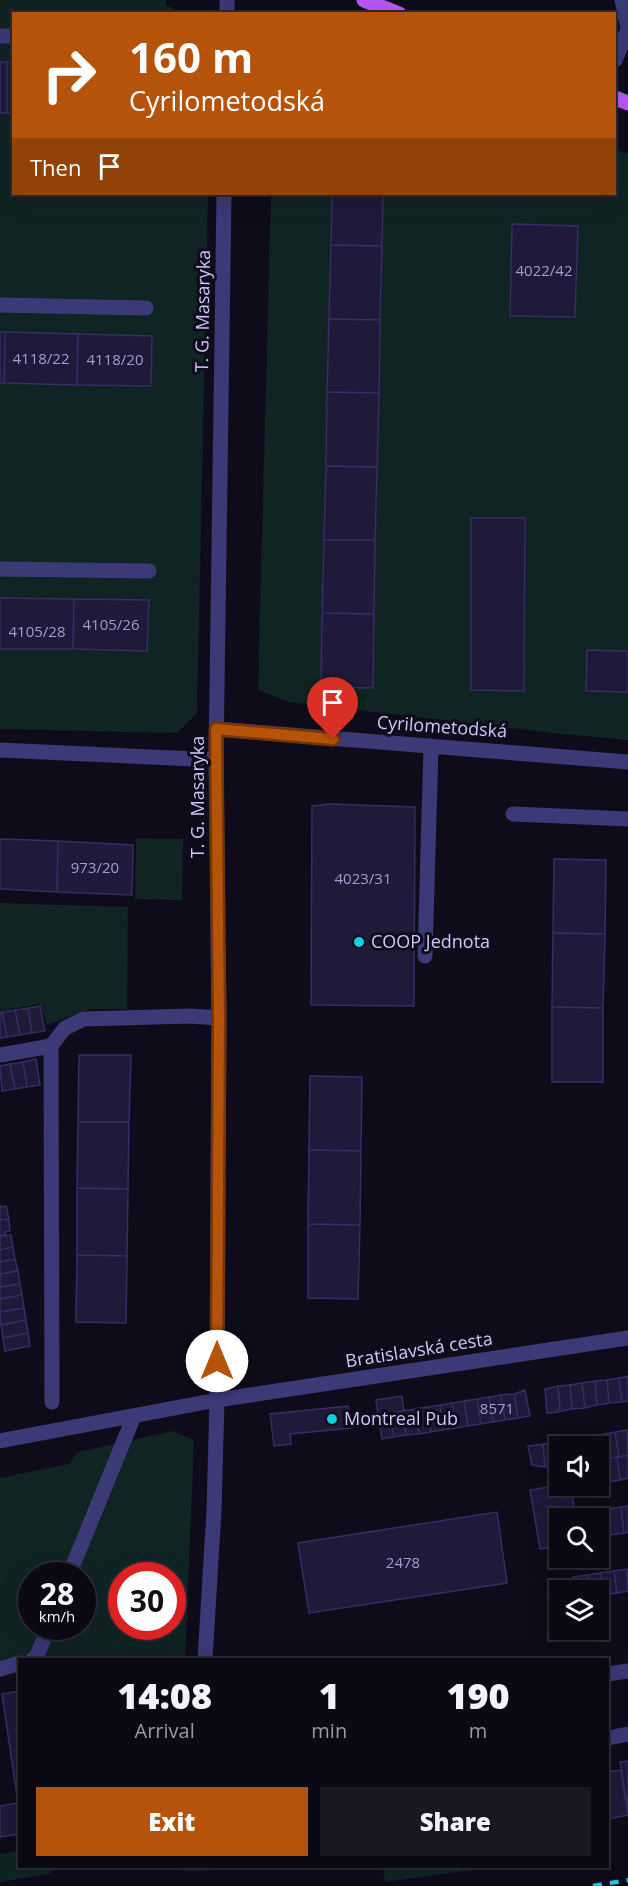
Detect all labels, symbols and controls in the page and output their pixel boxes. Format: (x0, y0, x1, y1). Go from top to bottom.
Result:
text: 160 m (129, 28, 253, 85)
icon: right (30, 36, 108, 114)
text: Cyrilometodská (129, 82, 325, 119)
icon: arrive (93, 150, 126, 183)
text: Then (30, 152, 81, 182)
street label: T. G. Masaryka (189, 250, 215, 372)
house number: 4022/42 (516, 260, 572, 280)
house number: 4118/22 (13, 348, 69, 368)
house number: 4118/20 (87, 349, 143, 369)
house number: 4105/26 (83, 614, 139, 634)
house number: 4105/28 (9, 621, 65, 641)
pin (307, 677, 358, 739)
icon: arrive (316, 686, 349, 719)
street label: Cyrilometodská (376, 709, 508, 743)
street label: T. G. Masaryka (185, 736, 209, 858)
house number: 973/20 (71, 857, 119, 877)
house number: 4023/31 (335, 868, 391, 888)
place label: COOP Jednota (371, 929, 490, 953)
marker: COOP Jednota (352, 935, 366, 949)
street label: Bratislavská cesta (344, 1326, 494, 1372)
position arrow (185, 1329, 249, 1393)
house number: 8571 (480, 1398, 514, 1418)
place label: Montreal Pub (344, 1406, 458, 1430)
marker: Montreal Pub (325, 1412, 339, 1426)
map controls (549, 1436, 609, 1640)
button: sound (549, 1436, 609, 1496)
button: search (549, 1508, 609, 1568)
house number: 2478 (386, 1552, 420, 1572)
speed limit sign: 30 (108, 1562, 186, 1640)
text: 28 (40, 1573, 74, 1614)
button: layers (549, 1580, 609, 1640)
text: km/h (39, 1606, 75, 1626)
text: 14:08 (117, 1671, 212, 1720)
text: 1 (319, 1671, 340, 1720)
text: 190 (446, 1671, 510, 1720)
text: Arrival (135, 1717, 195, 1744)
text: min (311, 1717, 347, 1744)
text: m (469, 1717, 487, 1744)
button: Exit (36, 1787, 308, 1856)
button: Share (320, 1787, 591, 1856)

